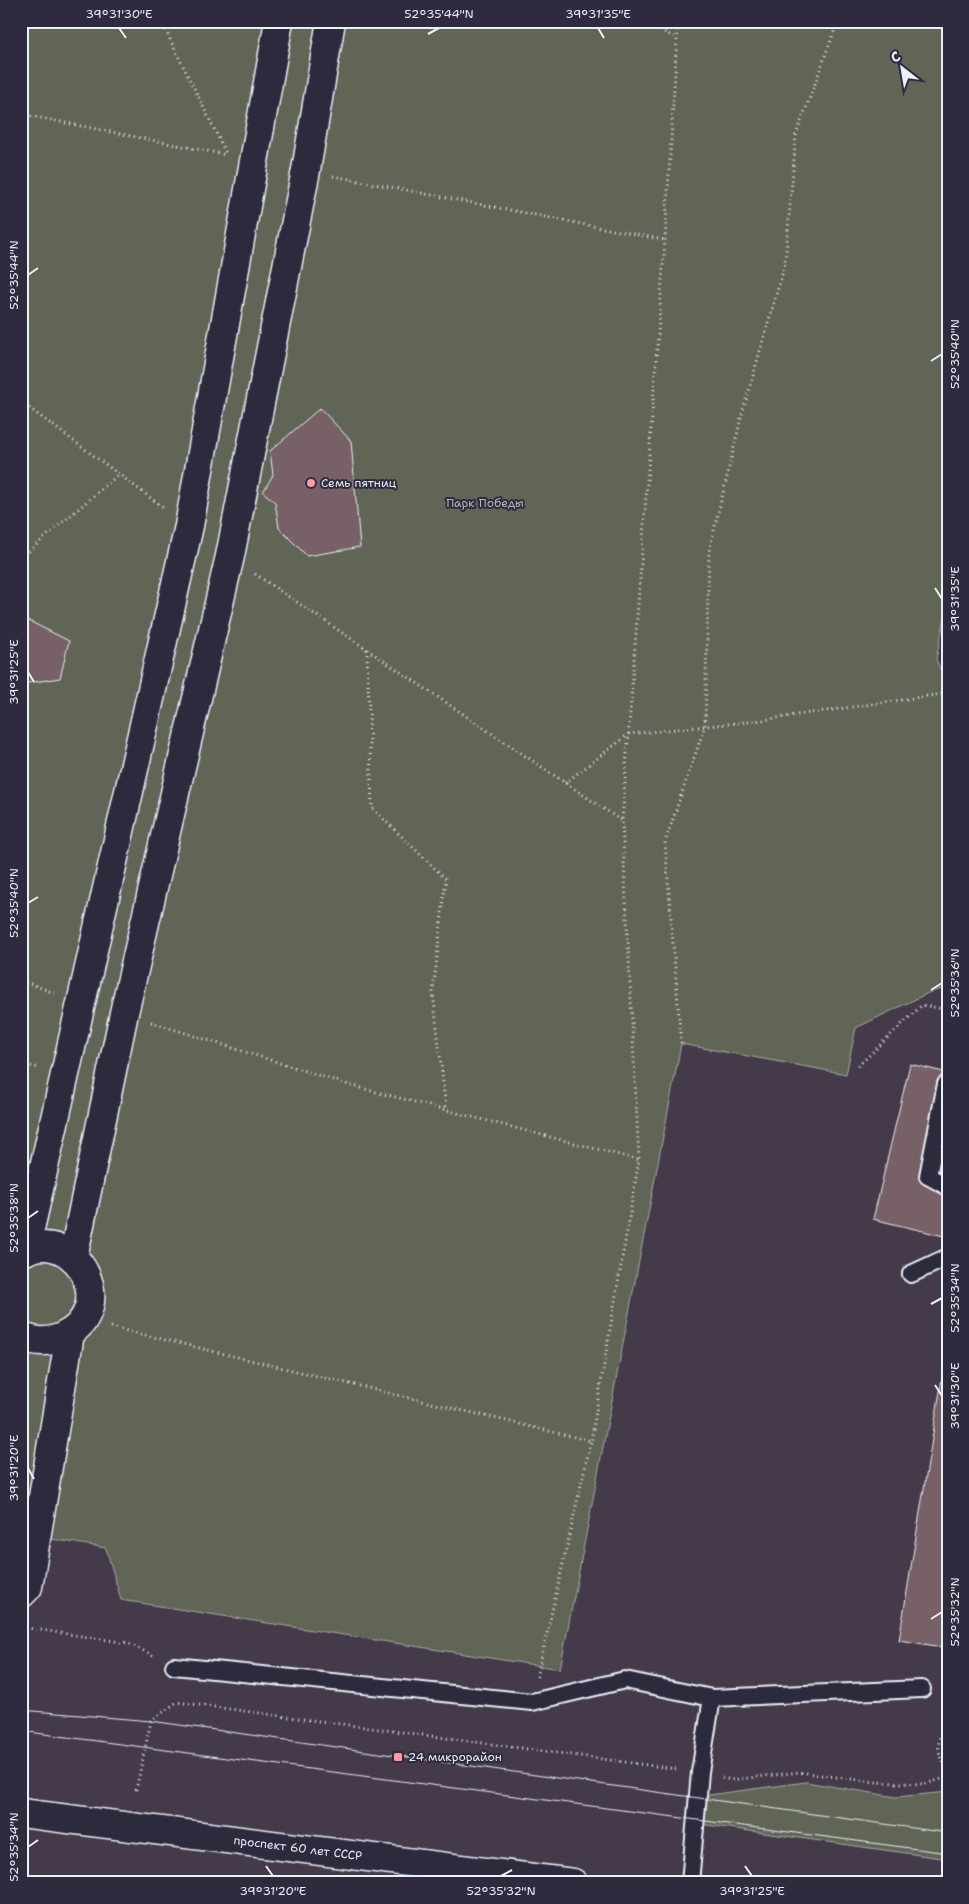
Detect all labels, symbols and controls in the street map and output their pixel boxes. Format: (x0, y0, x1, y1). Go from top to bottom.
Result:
text: 39°31'30"E (86, 6, 152, 22)
text: 52°35'44"N (404, 6, 474, 22)
text: 39°31'35"E (565, 6, 631, 22)
north arrow (876, 42, 926, 92)
text: С (887, 47, 904, 67)
text: 52°35'44"N (6, 240, 22, 310)
text: 52°35'40"N (947, 319, 963, 389)
place label: Семь пятниц (321, 475, 397, 491)
marker: Семь пятниц (305, 477, 317, 489)
park label: Парк Победы (446, 495, 524, 511)
text: 39°31'35"E (947, 566, 963, 632)
text: 39°31'25"E (6, 639, 22, 705)
text: 52°35'40"N (6, 868, 22, 938)
text: 52°35'36"N (947, 948, 963, 1018)
text: 52°35'38"N (6, 1183, 22, 1253)
text: 52°35'34"N (947, 1263, 963, 1333)
text: 39°31'30"E (947, 1363, 963, 1429)
text: 39°31'20"E (6, 1435, 22, 1501)
text: 52°35'32"N (947, 1577, 963, 1647)
place label: 24 микрорайон (408, 1749, 502, 1765)
marker: 24 микрорайон (392, 1751, 404, 1763)
text: 52°35'34"N (6, 1812, 22, 1882)
street label: проспект 60 лет СССР (233, 1832, 363, 1864)
text: 39°31'20"E (240, 1883, 306, 1899)
text: 52°35'32"N (466, 1883, 536, 1899)
text: 39°31'25"E (719, 1883, 785, 1899)

